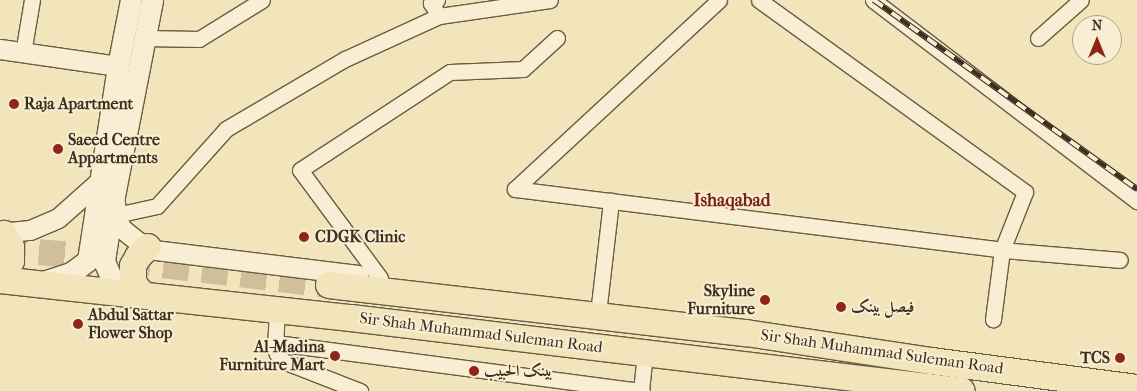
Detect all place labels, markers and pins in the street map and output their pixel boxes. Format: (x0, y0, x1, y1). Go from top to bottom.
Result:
place label: Raja Apartment (24, 94, 133, 114)
marker: Raja Apartment (8, 98, 20, 110)
place label: Saeed Centre Appartments (68, 130, 160, 168)
marker: Saeed Centre Appartments (52, 143, 64, 155)
place label: CDGK Clinic (315, 227, 405, 247)
marker: CDGK Clinic (297, 230, 311, 244)
place label: Skyline Furniture (687, 281, 755, 319)
marker: Skyline Furniture (759, 294, 771, 306)
place label: فیصل بینک (851, 297, 915, 317)
marker: فیصل بینک (835, 301, 847, 313)
place label: Abdul Sattar Flower Shop (88, 305, 174, 343)
marker: Abdul Sattar Flower Shop (72, 318, 84, 330)
place label: Al-Madina Furniture Mart (219, 337, 325, 375)
place label: TCS (1080, 348, 1110, 368)
marker: Al-Madina Furniture Mart (329, 350, 341, 362)
marker: TCS (1114, 352, 1126, 364)
place label: بينک الحبيب (484, 361, 553, 381)
marker: بينک الحبيب (468, 365, 480, 377)

